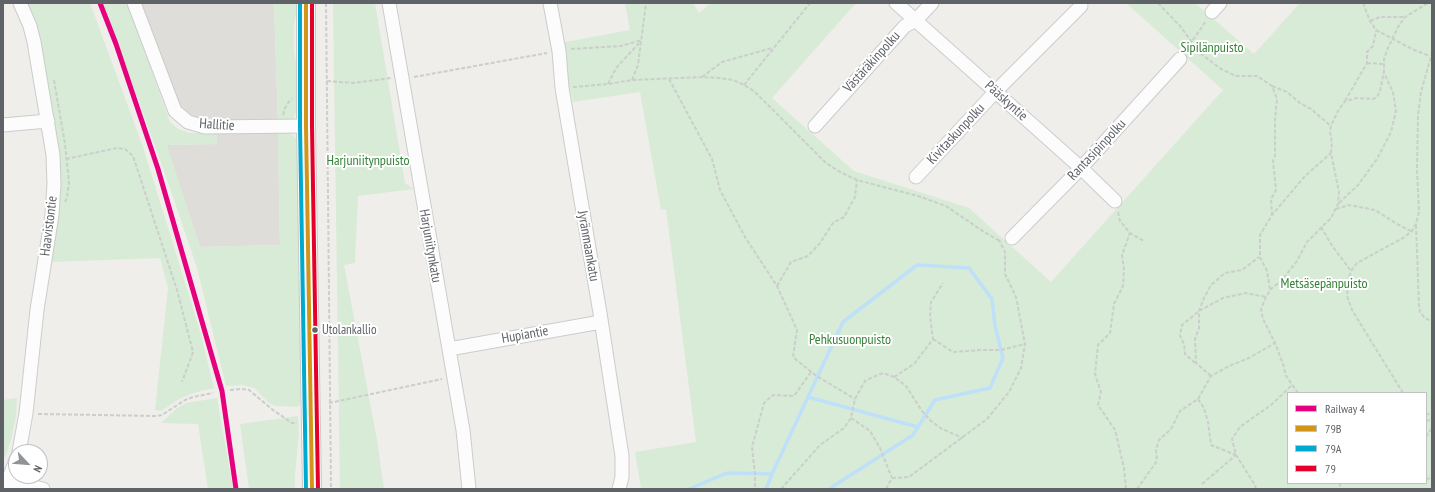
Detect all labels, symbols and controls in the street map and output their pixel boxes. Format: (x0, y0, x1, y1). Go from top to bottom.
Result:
street label: Västäräkinpolku (840, 28, 904, 96)
park label: Sipilänpuisto (1181, 40, 1243, 56)
street label: Pääskyntie (981, 77, 1031, 125)
street label: Kivitaskunpolku (924, 100, 988, 168)
street label: Hallitie (199, 115, 235, 135)
street label: Rantasipinpolku (1064, 116, 1130, 184)
park label: Harjuniitynpuisto (326, 153, 410, 169)
street label: Haavistontie (37, 195, 61, 257)
street label: Harjuniitynkatu (415, 208, 445, 284)
street label: Jyränmaankatu (574, 209, 602, 283)
park label: Metsäsepänpuisto (1281, 276, 1367, 292)
place label: Utolankallio (322, 322, 377, 338)
street label: Hupiantie (500, 323, 550, 347)
marker: Utolankallio (310, 325, 320, 335)
park label: Pehkusuonpuisto (809, 332, 891, 348)
legend (1287, 392, 1427, 484)
text: Railway 4 (1325, 401, 1365, 416)
text: 79B (1325, 421, 1341, 436)
text: 79A (1325, 441, 1341, 456)
north arrow (8, 444, 48, 484)
text: 79 (1325, 461, 1336, 476)
text: N (30, 463, 45, 475)

